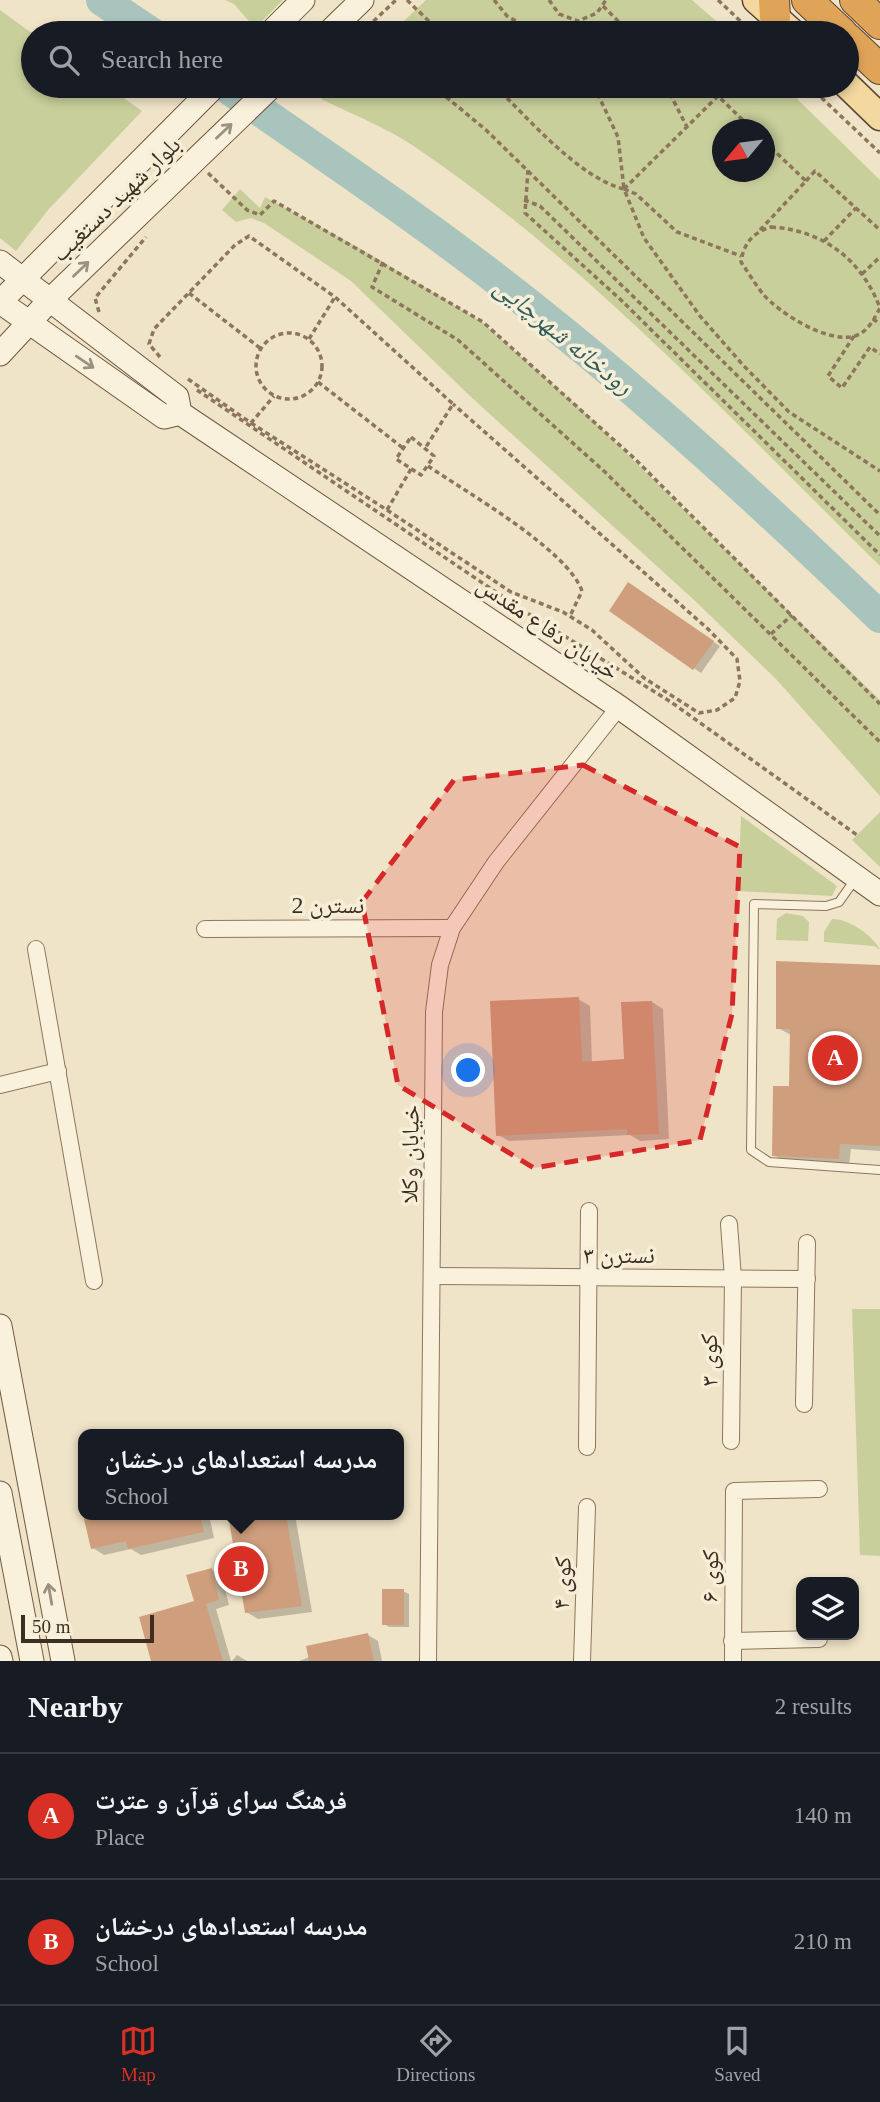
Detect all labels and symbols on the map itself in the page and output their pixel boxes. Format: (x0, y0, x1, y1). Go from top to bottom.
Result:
north arrow (712, 119, 775, 182)
one-way arrow (215, 123, 232, 140)
street label: بلوار شهید دستغیب (46, 131, 186, 267)
one-way arrow (73, 261, 90, 278)
water label: رودخانه شهرچایی (488, 272, 638, 402)
one-way arrow (75, 355, 94, 369)
street label: خیابان دفاع مقدس (471, 571, 624, 687)
street label: نسترن 2 (292, 892, 364, 919)
pin: A (812, 1032, 858, 1084)
your location (451, 1053, 485, 1087)
street label: خیابان وکلا (396, 1105, 425, 1204)
street label: نسترن ۳ (583, 1242, 655, 1269)
street label: کوی ۳ (696, 1334, 723, 1386)
pin: B (218, 1543, 264, 1595)
street label: کوی ۶ (697, 1549, 724, 1603)
street label: کوی ۴ (548, 1556, 577, 1610)
one-way arrow (43, 1583, 57, 1606)
scale bar (21, 1612, 154, 1644)

